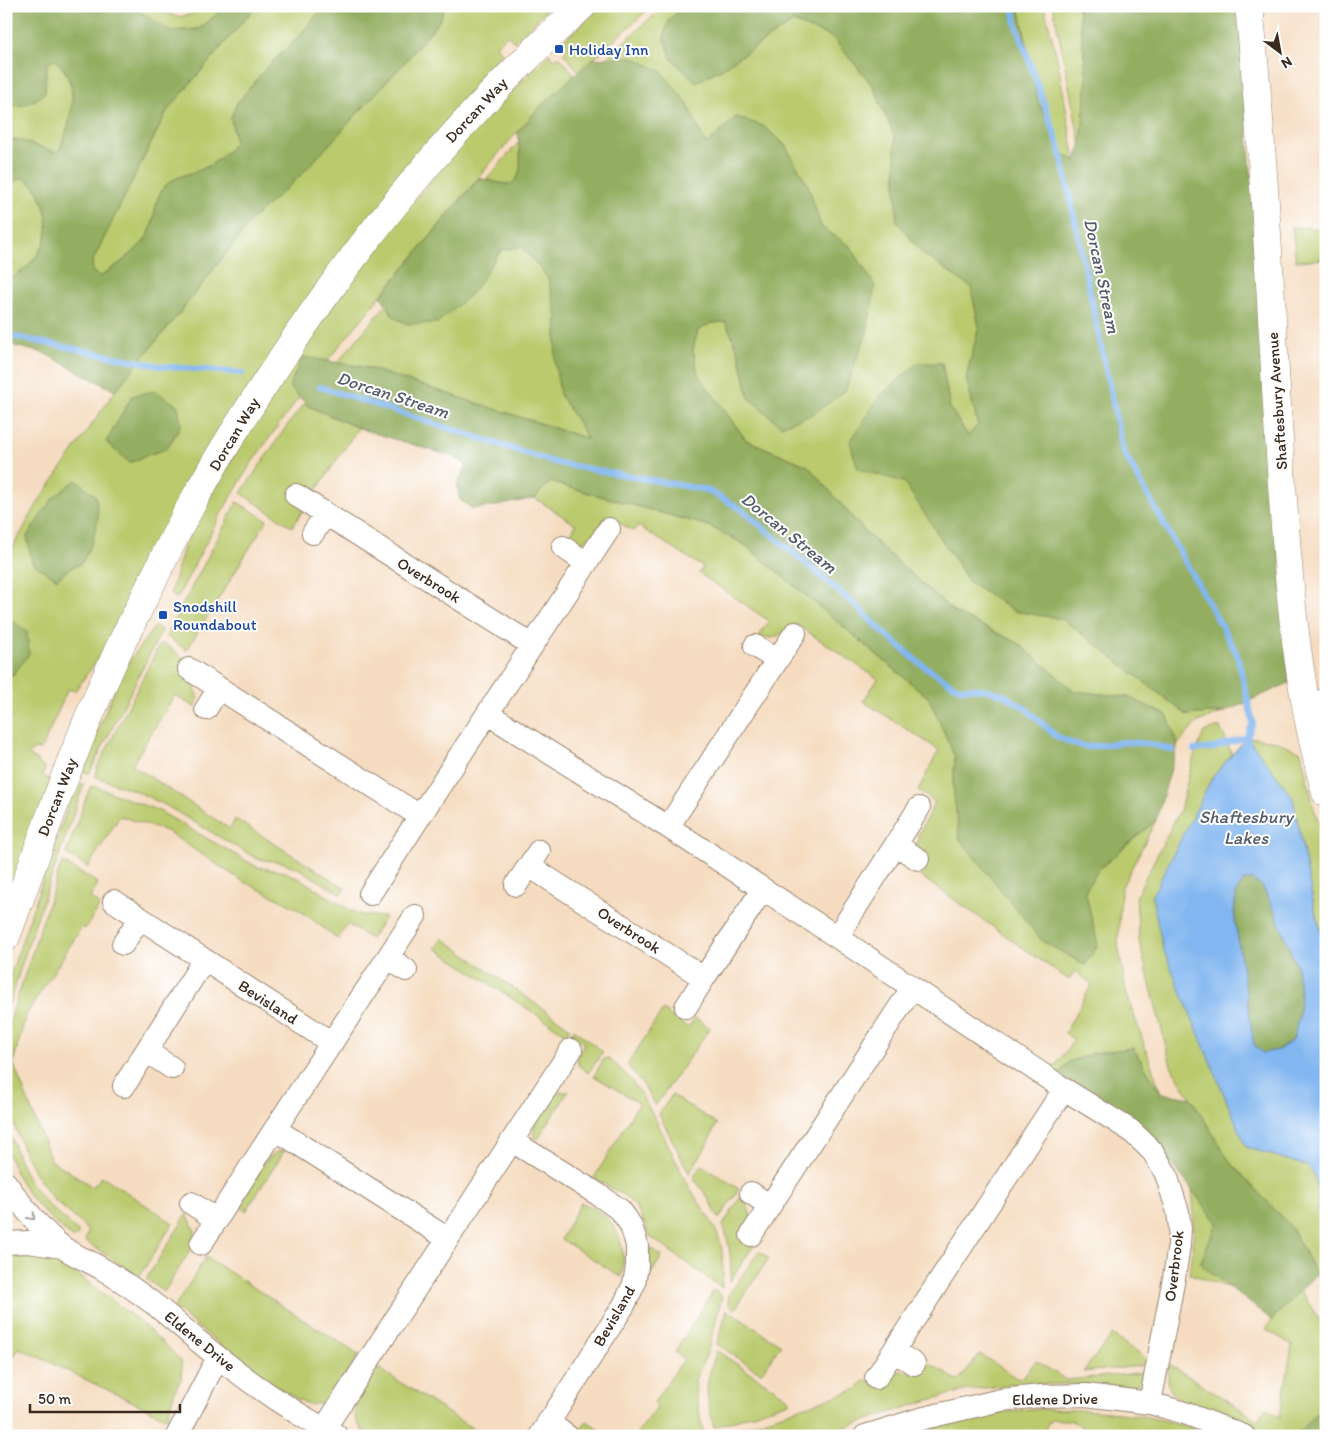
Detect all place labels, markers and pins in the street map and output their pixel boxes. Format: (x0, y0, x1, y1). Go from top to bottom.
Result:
place label: Holiday Inn (569, 40, 649, 59)
marker: Holiday Inn (553, 43, 565, 55)
place label: Snodshill Roundabout (173, 597, 257, 634)
marker: Snodshill Roundabout (157, 609, 169, 621)

